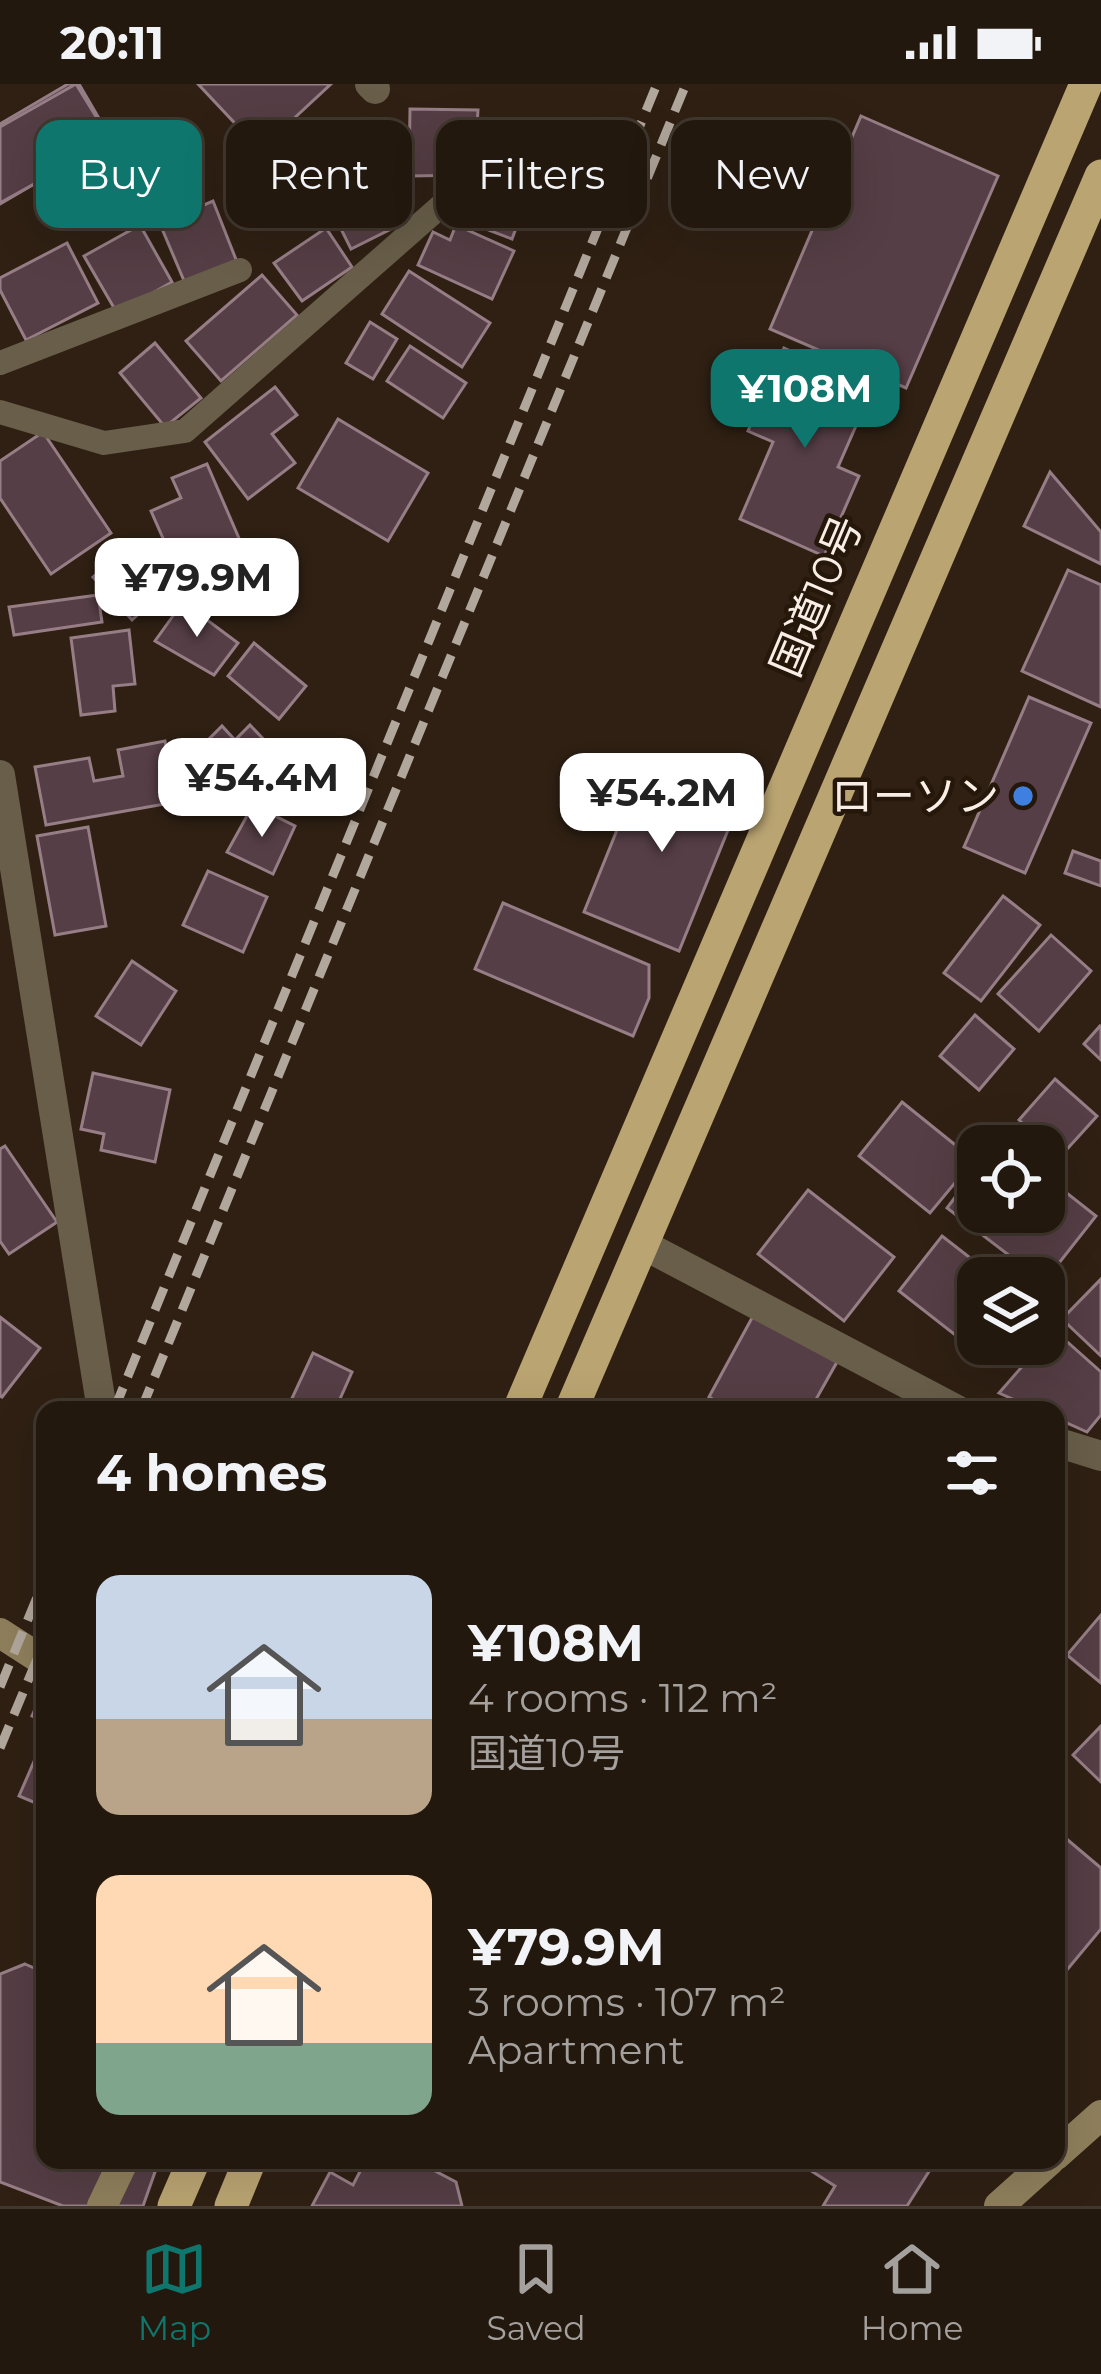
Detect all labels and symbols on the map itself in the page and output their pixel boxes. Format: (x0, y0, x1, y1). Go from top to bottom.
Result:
pin: ¥108M (721, 349, 889, 451)
street label: 国道10号 (759, 508, 873, 684)
pin: ¥79.9M (99, 538, 295, 640)
pin: ¥54.4M (164, 738, 360, 840)
pin: ¥54.2M (564, 753, 760, 855)
place label: ローソン (831, 770, 999, 822)
marker: ローソン (1010, 783, 1036, 809)

